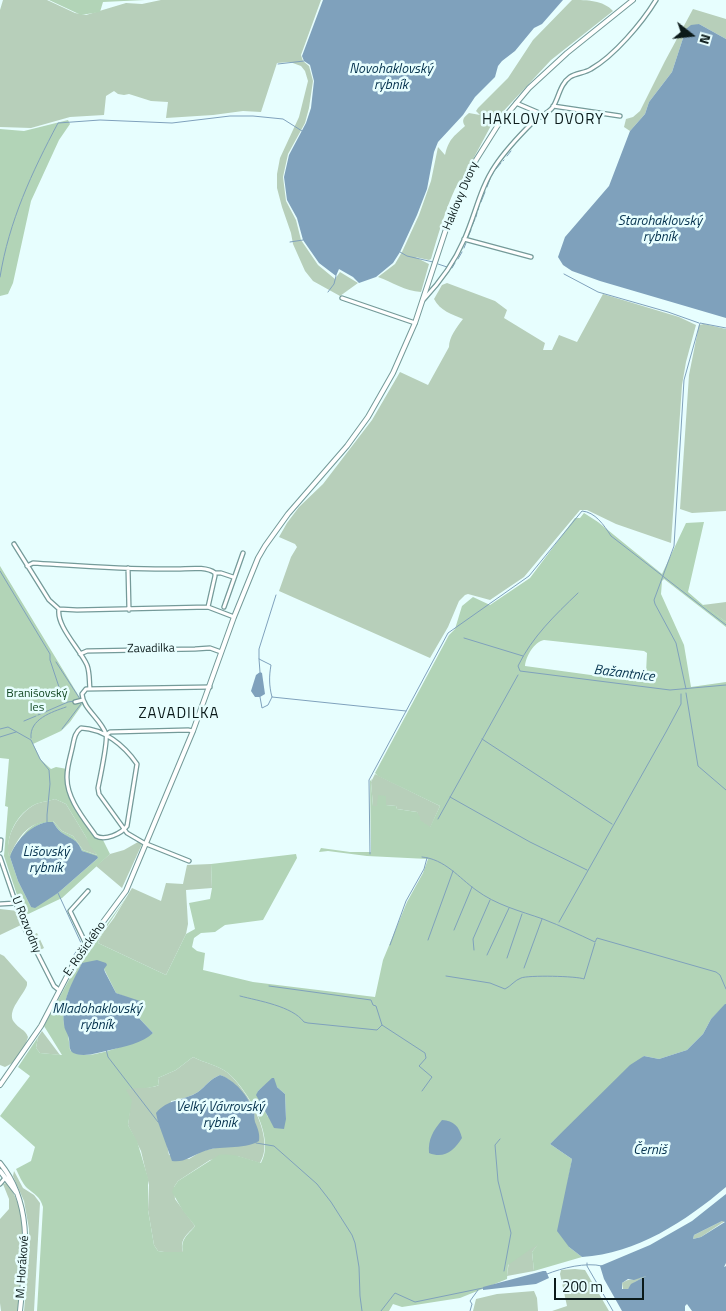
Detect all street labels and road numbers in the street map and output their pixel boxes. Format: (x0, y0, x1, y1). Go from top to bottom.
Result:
street label: Haklovy Dvory (440, 160, 482, 232)
street label: Zavadilka (127, 641, 175, 657)
street label: U Rozvodny (8, 895, 44, 955)
street label: E. Rošického (61, 919, 109, 979)
street label: M. Horákové (14, 1235, 32, 1299)

